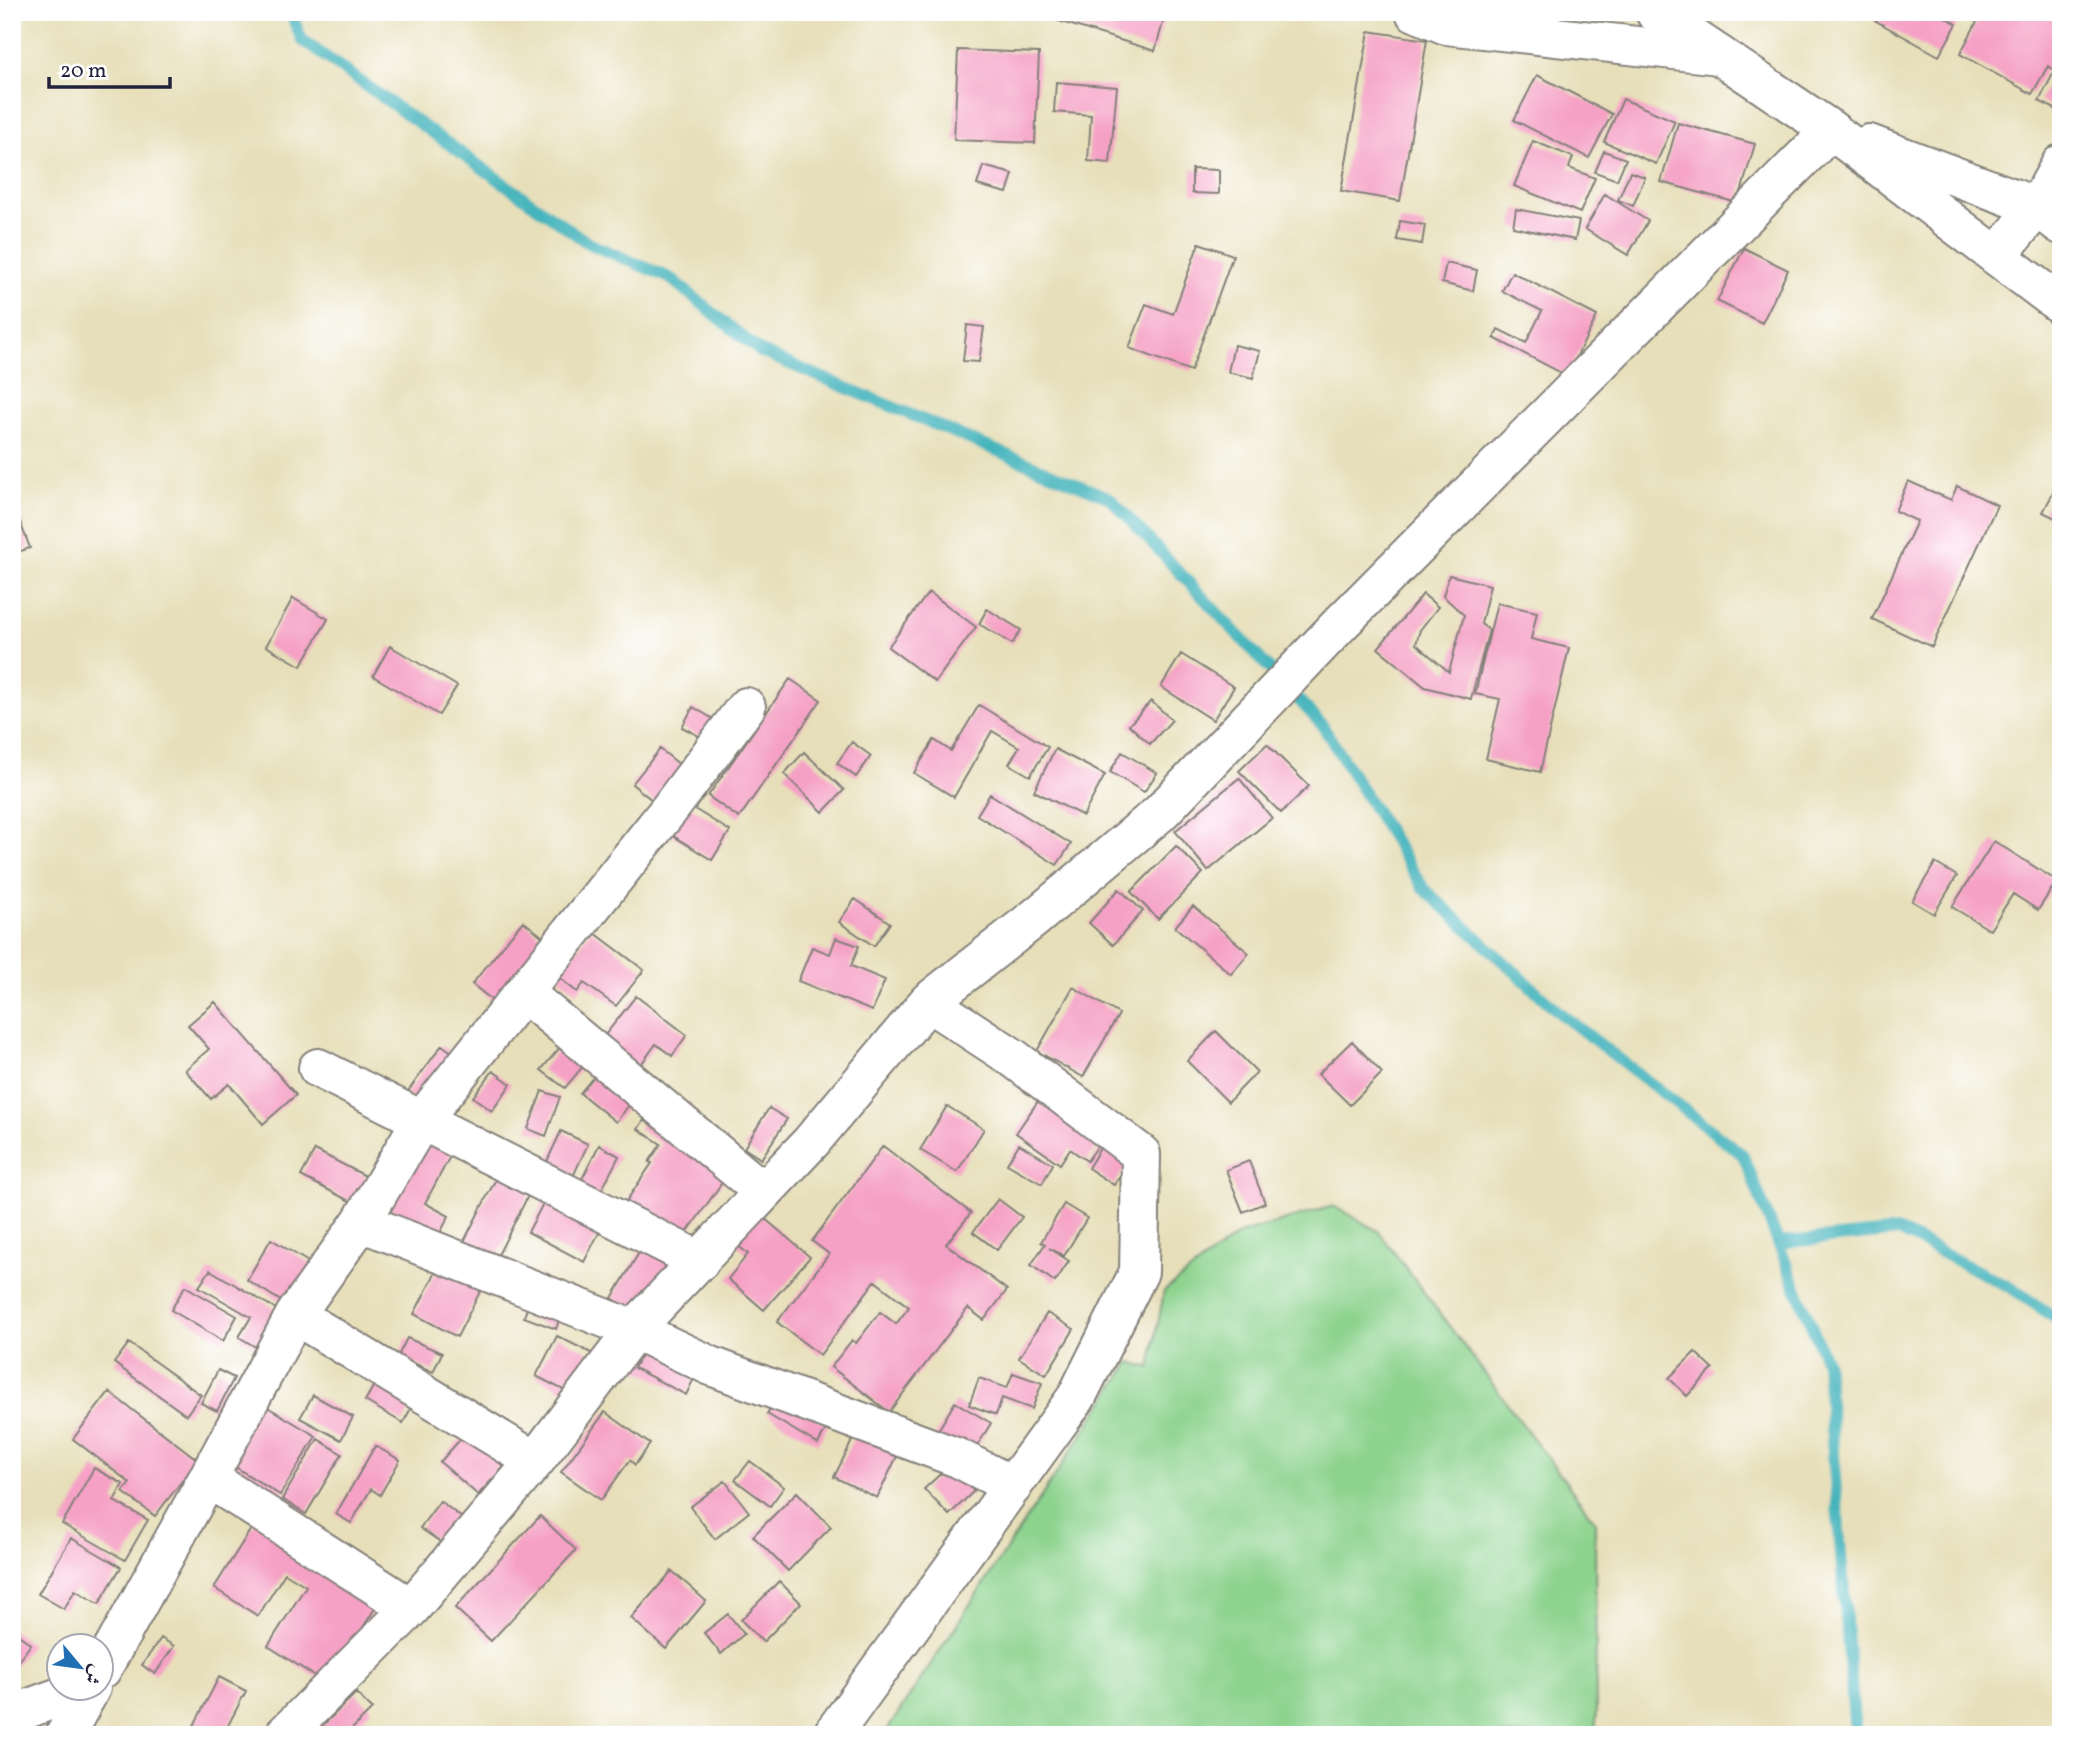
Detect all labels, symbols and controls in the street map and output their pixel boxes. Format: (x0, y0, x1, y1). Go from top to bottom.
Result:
scale bar (49, 46, 170, 90)
text: 20 m (60, 57, 106, 86)
north arrow (46, 1632, 116, 1702)
text: ش (77, 1660, 109, 1689)

